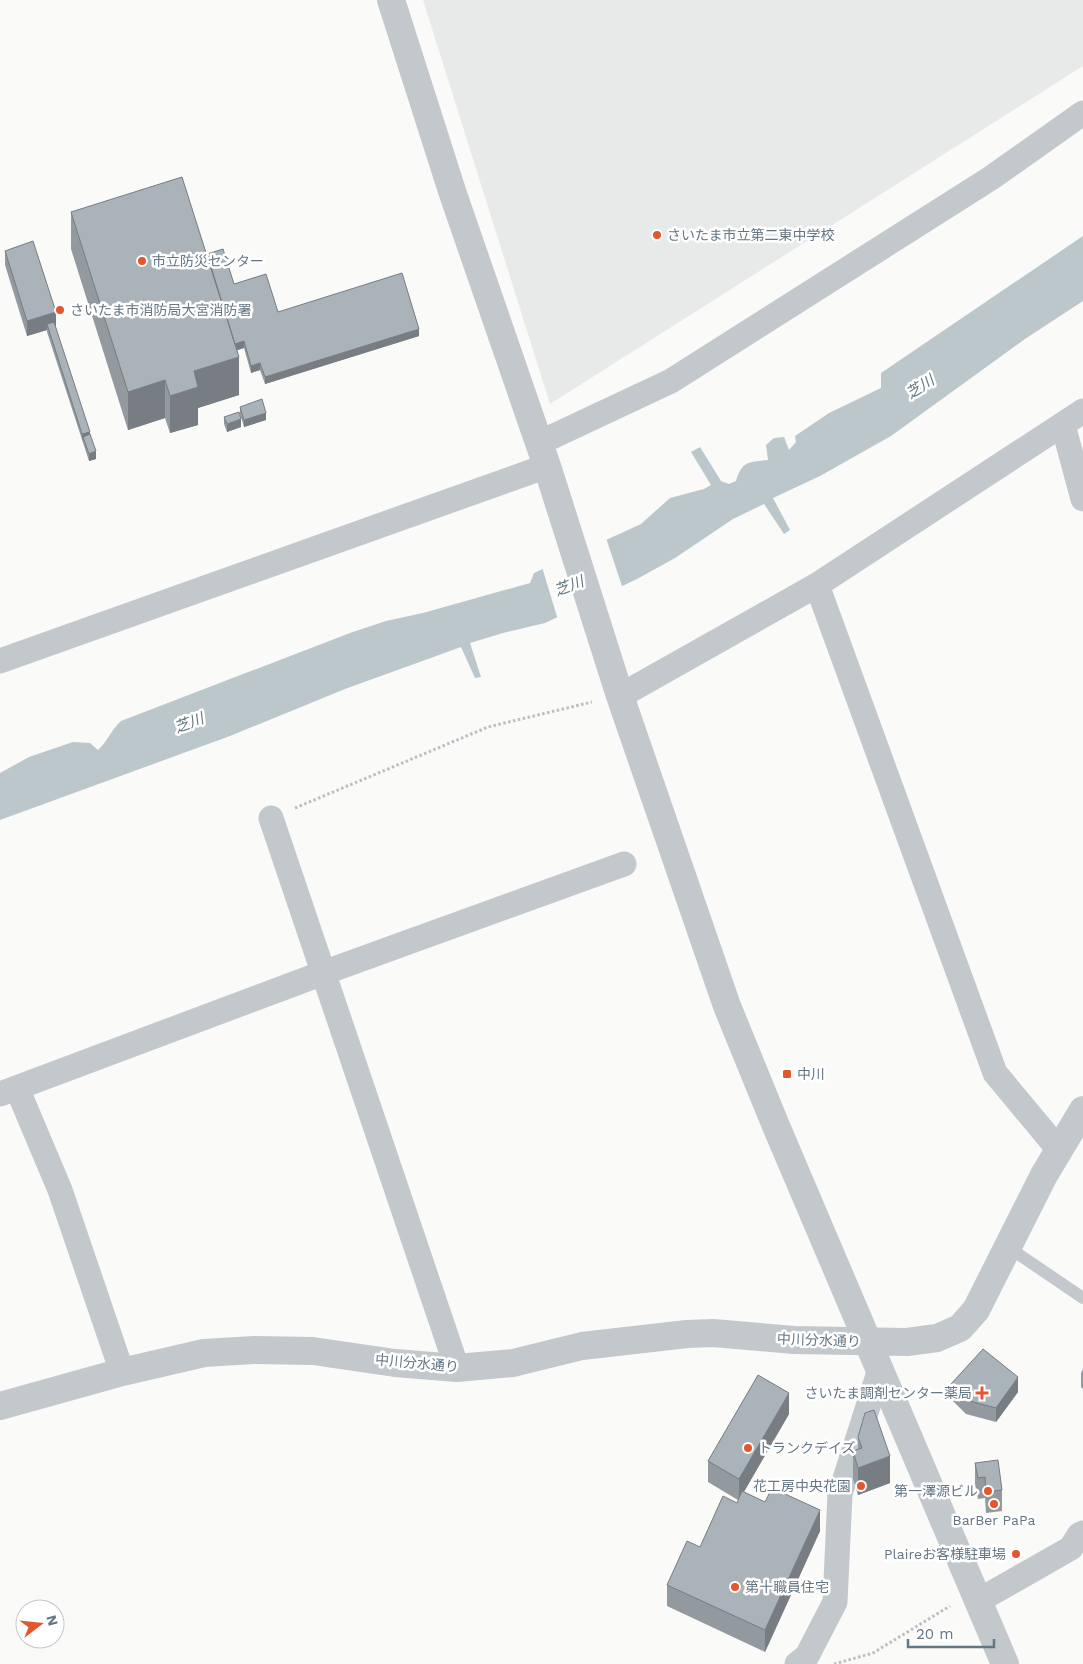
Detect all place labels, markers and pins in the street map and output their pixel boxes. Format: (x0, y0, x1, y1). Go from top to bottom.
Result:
place label: さいたま市立第二東中学校 (667, 227, 835, 243)
marker: さいたま市立第二東中学校 (651, 229, 663, 241)
place label: 市立防災センター (152, 253, 264, 269)
marker: 市立防災センター (136, 255, 148, 267)
place label: さいたま市消防局大宮消防署 (70, 302, 252, 318)
marker: さいたま市消防局大宮消防署 (54, 304, 66, 316)
place label: 中川 (797, 1066, 825, 1082)
marker: 中川 (781, 1068, 793, 1080)
place label: さいたま調剤センター薬局 (804, 1385, 972, 1401)
marker: さいたま調剤センター薬局 (976, 1387, 988, 1399)
place label: トランクデイズ (758, 1440, 856, 1456)
marker: トランクデイズ (742, 1442, 754, 1454)
place label: 花工房中央花園 (753, 1478, 851, 1494)
marker: 花工房中央花園 (855, 1480, 867, 1492)
place label: 第一澤源ビル (894, 1483, 978, 1499)
marker: 第一澤源ビル (982, 1485, 994, 1497)
marker: BarBer PaPa (988, 1498, 1000, 1510)
place label: BarBer PaPa (953, 1512, 1036, 1528)
place label: Plaireお客様駐車場 (884, 1546, 1006, 1562)
marker: Plaireお客様駐車場 (1010, 1548, 1022, 1560)
place label: 第十職員住宅 (745, 1579, 829, 1595)
marker: 第十職員住宅 (729, 1581, 741, 1593)

